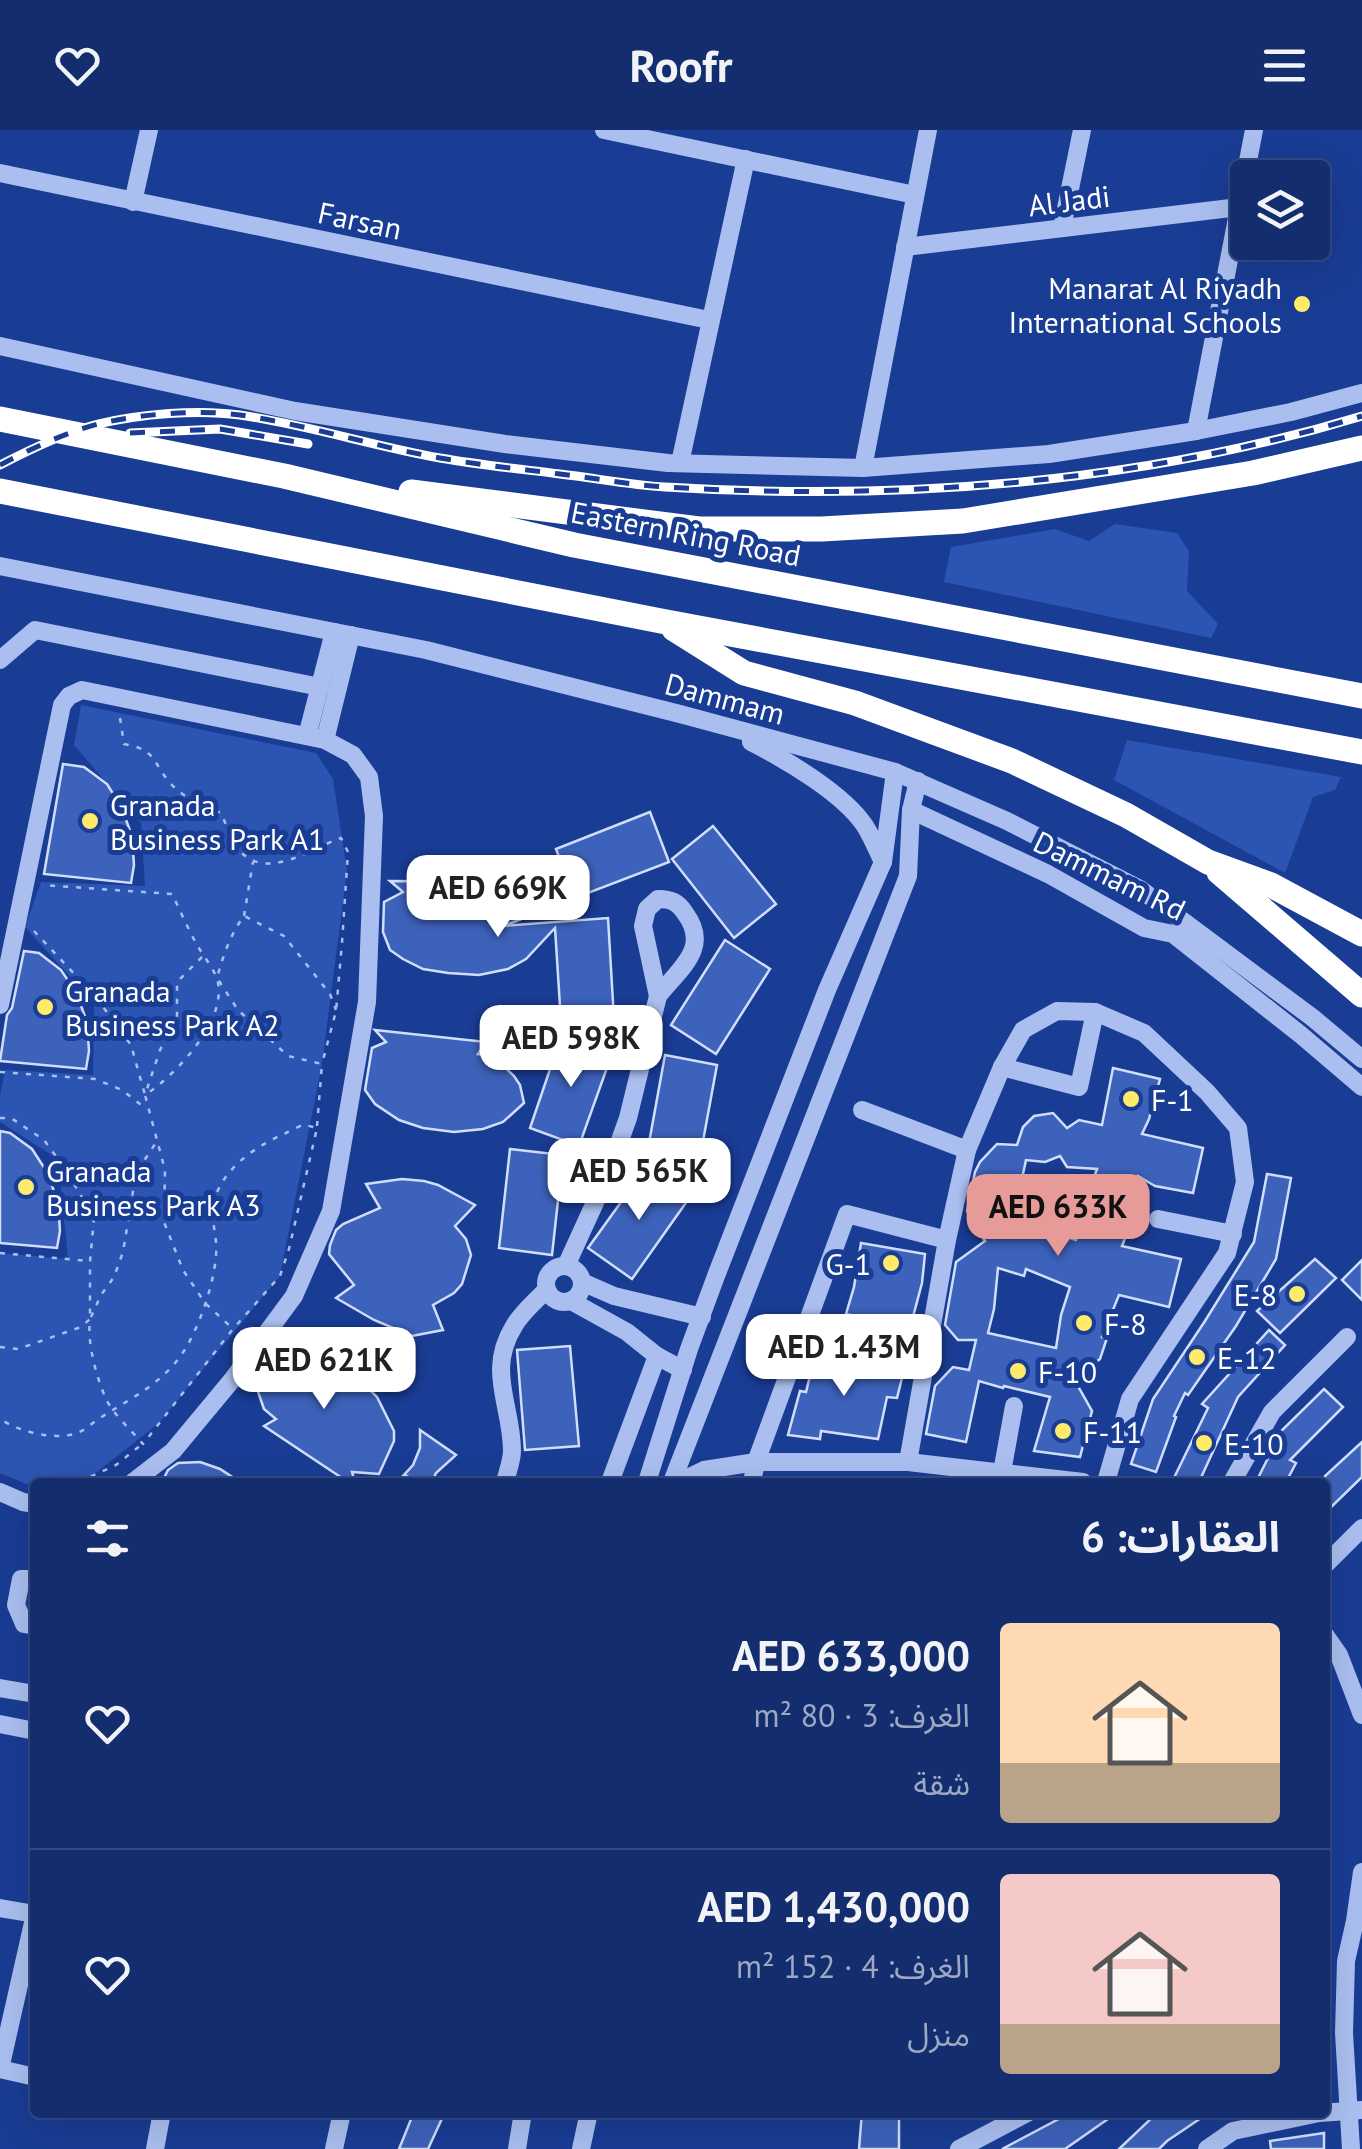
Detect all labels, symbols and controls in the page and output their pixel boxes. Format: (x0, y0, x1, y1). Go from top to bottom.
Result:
text: Roofr (630, 36, 732, 94)
icon: heart (50, 38, 105, 93)
icon: menu (1257, 38, 1312, 93)
map controls (1230, 160, 1330, 260)
button: layers (1230, 160, 1330, 260)
street label: Al Jadi (1026, 176, 1112, 224)
street label: Farsan (315, 192, 405, 248)
place label: Manarat Al Riyadh International Schools (1009, 268, 1282, 341)
marker: Manarat Al Riyadh International Schools (1291, 293, 1313, 315)
street label: Eastern Ring Road (568, 492, 804, 574)
street label: Dammam (661, 663, 789, 733)
place label: Granada Business Park A1 (110, 785, 325, 858)
marker: Granada Business Park A1 (79, 810, 101, 832)
street label: Dammam Rd (1028, 821, 1192, 929)
pin: AED 669K (395, 855, 601, 940)
text: AED 669K (429, 866, 567, 908)
place label: Granada Business Park A2 (65, 971, 280, 1044)
marker: Granada Business Park A2 (34, 996, 56, 1018)
pin: AED 598K (468, 1005, 674, 1090)
text: AED 598K (502, 1016, 640, 1058)
place label: F-1 (1151, 1080, 1194, 1119)
marker: F-1 (1120, 1088, 1142, 1110)
pin: AED 565K (536, 1138, 742, 1223)
text: AED 565K (570, 1149, 708, 1191)
place label: Granada Business Park A3 (46, 1151, 261, 1224)
pin: AED 633K (955, 1174, 1161, 1259)
marker: Granada Business Park A3 (15, 1176, 37, 1198)
text: AED 633K (989, 1185, 1127, 1227)
place label: G-1 (825, 1244, 871, 1283)
marker: G-1 (880, 1252, 902, 1274)
place label: E-8 (1234, 1275, 1277, 1314)
marker: E-8 (1286, 1283, 1308, 1305)
place label: F-8 (1104, 1304, 1147, 1343)
marker: F-8 (1073, 1312, 1095, 1334)
pin: AED 1.43M (730, 1314, 958, 1399)
text: AED 1.43M (768, 1325, 920, 1367)
pin: AED 621K (221, 1327, 427, 1412)
text: AED 621K (255, 1338, 393, 1380)
place label: E-12 (1217, 1338, 1277, 1377)
marker: E-12 (1186, 1346, 1208, 1368)
place label: F-10 (1038, 1352, 1097, 1391)
marker: F-10 (1007, 1360, 1029, 1382)
place label: F-11 (1083, 1412, 1142, 1451)
marker: F-11 (1052, 1420, 1074, 1442)
place label: E-10 (1224, 1424, 1284, 1463)
marker: E-10 (1193, 1432, 1215, 1454)
text: العقارات: 6 (1081, 1509, 1280, 1564)
icon: filters (80, 1511, 135, 1566)
text: AED 633,000 (732, 1628, 970, 1683)
icon: home (1080, 1663, 1200, 1783)
text: الغرف: 3 · 80 m² (754, 1694, 970, 1736)
icon: heart (80, 1696, 135, 1751)
text: شقة (914, 1762, 970, 1804)
text: AED 1,430,000 (698, 1879, 970, 1934)
icon: home (1080, 1914, 1200, 2034)
text: الغرف: 4 · 152 m² (736, 1945, 970, 1987)
icon: heart (80, 1947, 135, 2002)
text: منزل (907, 2013, 970, 2055)

